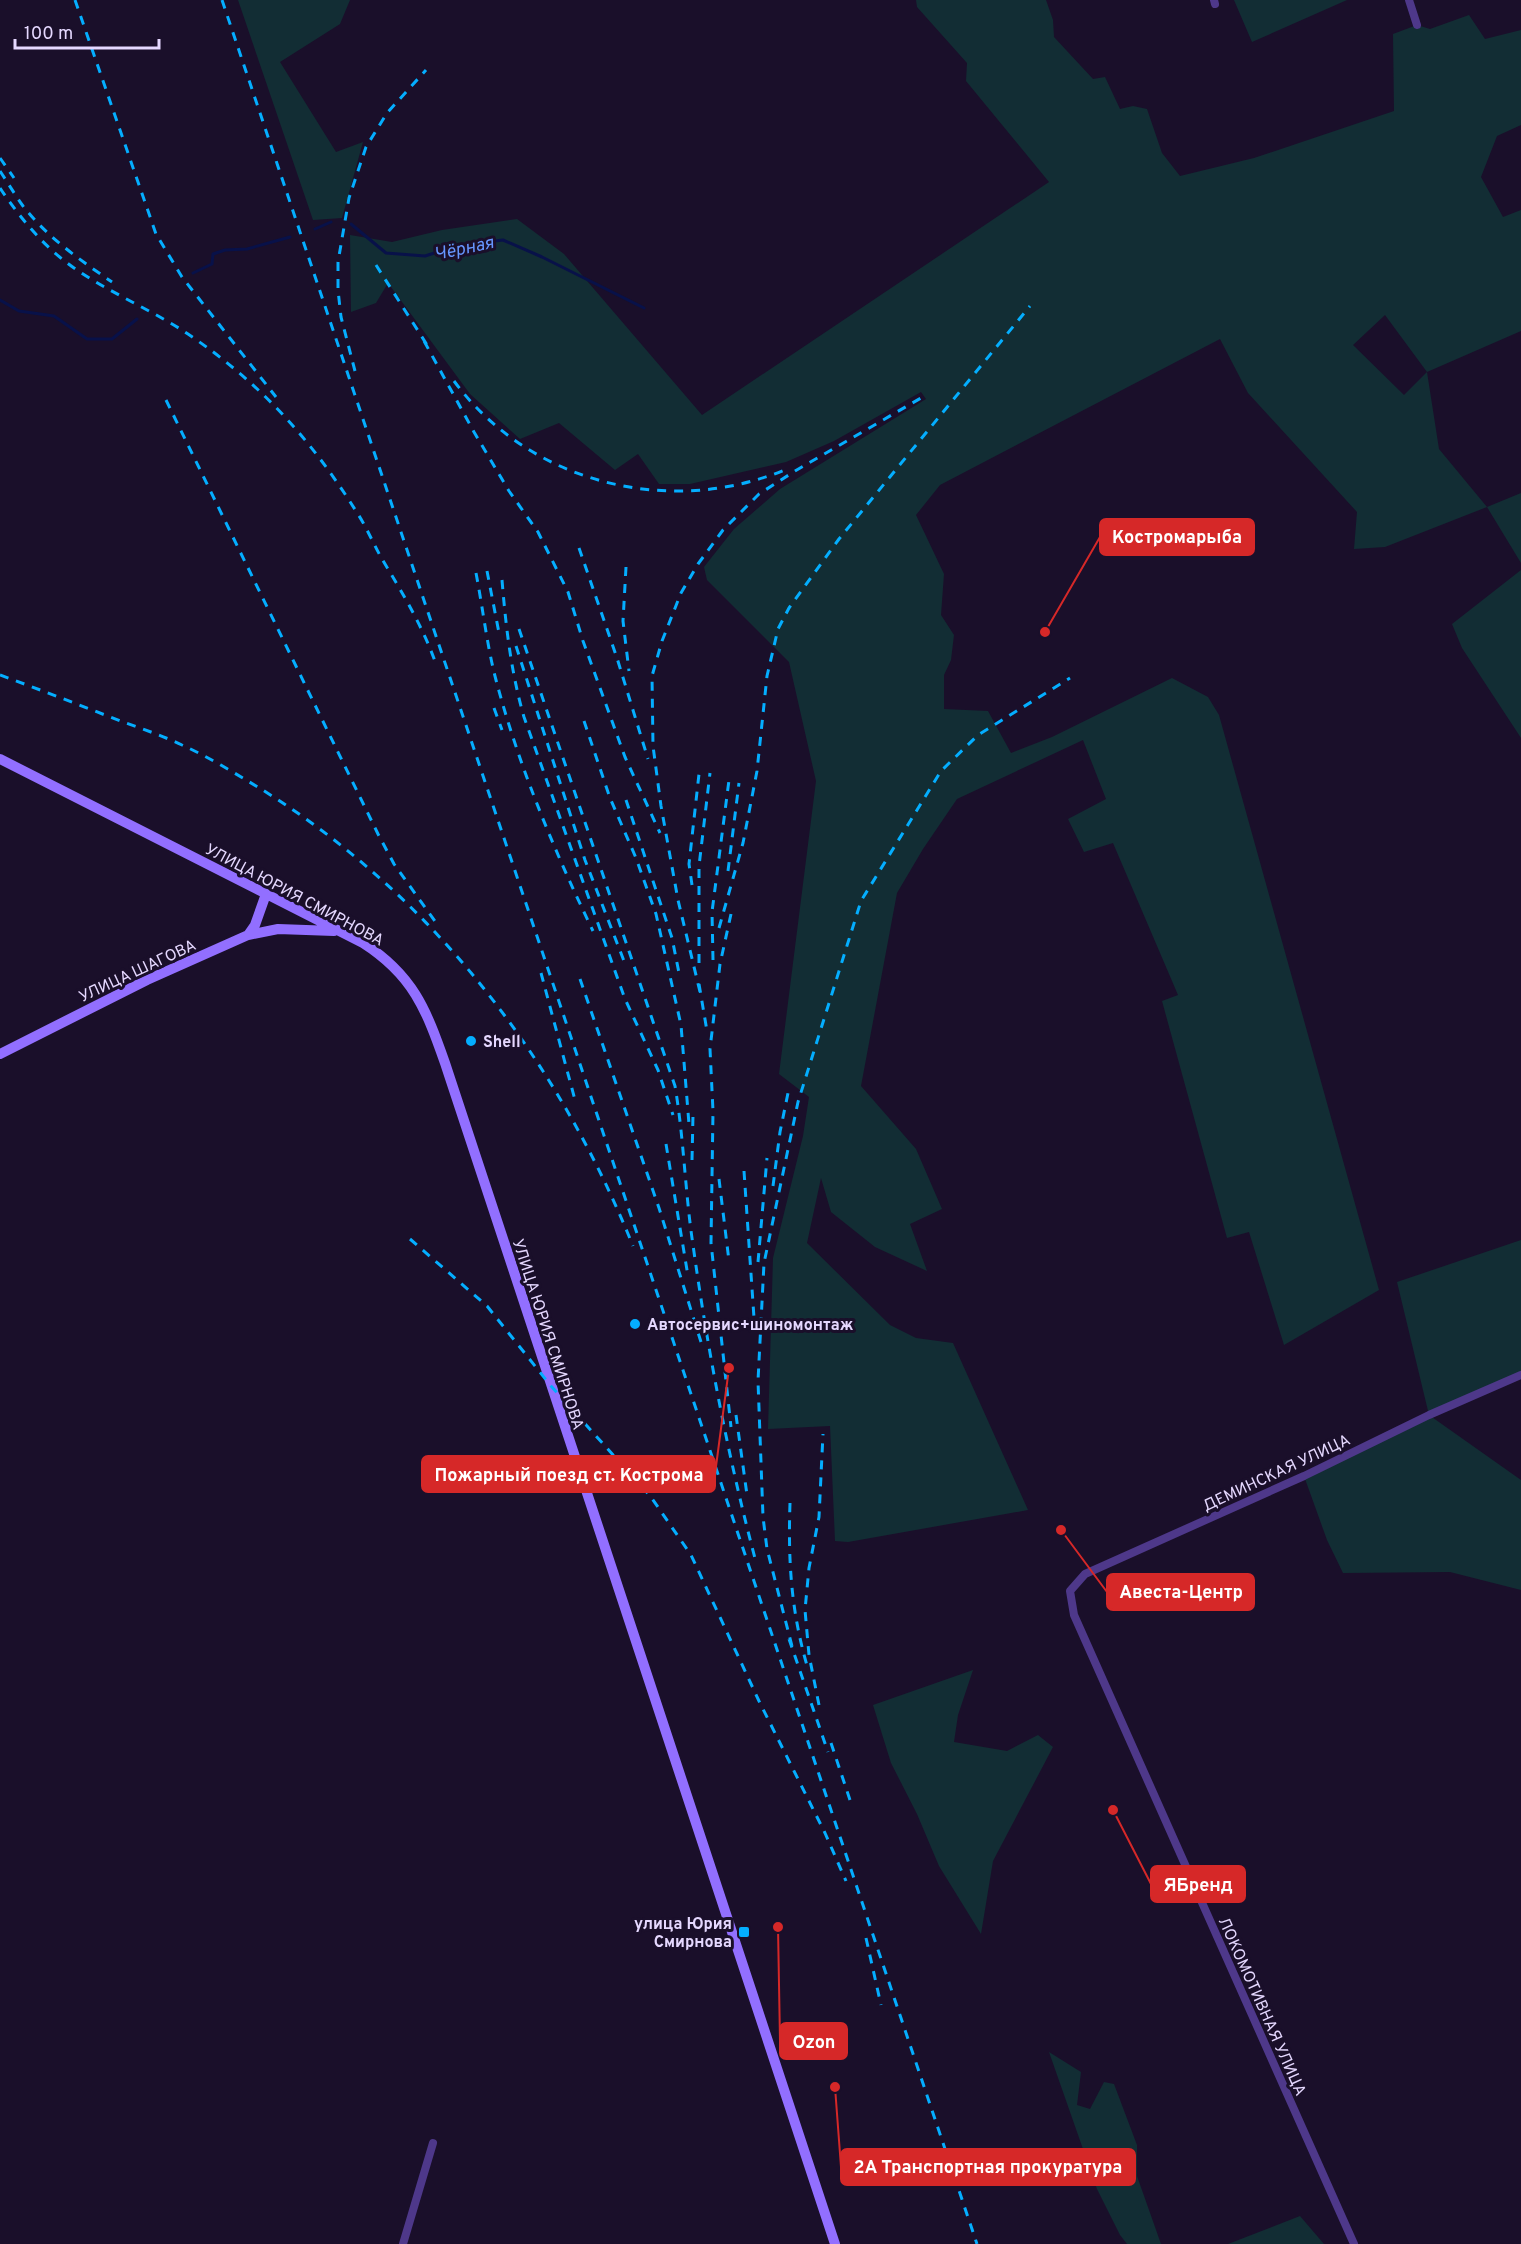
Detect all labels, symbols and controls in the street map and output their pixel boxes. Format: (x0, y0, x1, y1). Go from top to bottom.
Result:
scale bar (15, 12, 159, 50)
text: 100 m (24, 23, 73, 46)
water label: Чёрная (433, 232, 497, 267)
callout: Костромарыба (1100, 519, 1254, 555)
text: Костромарыба (1112, 527, 1242, 550)
street label: УЛИЦА ЮРИЯ СМИРНОВА (201, 840, 387, 952)
street label: УЛИЦА ШАГОВА (76, 936, 200, 1008)
place label: Shell (483, 1033, 521, 1053)
marker: Shell (464, 1034, 478, 1048)
street label: УЛИЦА ЮРИЯ СМИРНОВА (507, 1237, 587, 1433)
place label: Автосервис+шиномонтаж (647, 1316, 854, 1336)
marker: Автосервис+шиномонтаж (628, 1317, 642, 1331)
street label: ДЕМИНСКАЯ УЛИЦА (1200, 1431, 1354, 1517)
callout: Пожарный поезд ст. Кострома (422, 1456, 715, 1492)
text: Пожарный поезд ст. Кострома (435, 1465, 703, 1488)
callout: Авеста-Центр (1107, 1574, 1254, 1610)
text: Авеста-Центр (1119, 1582, 1243, 1605)
callout: ЯБренд (1151, 1866, 1245, 1902)
text: ЯБренд (1163, 1875, 1233, 1898)
street label: ЛОКОМОТИВНАЯ УЛИЦА (1213, 1914, 1310, 2099)
place label: улица Юрия Смирнова (634, 1915, 732, 1953)
marker: улица Юрия Смирнова (737, 1925, 751, 1939)
callout: Ozon (780, 2023, 847, 2059)
text: Ozon (793, 2032, 835, 2055)
callout: 2А Транспортная прокуратура (841, 2149, 1135, 2185)
text: 2А Транспортная прокуратура (854, 2157, 1122, 2180)

